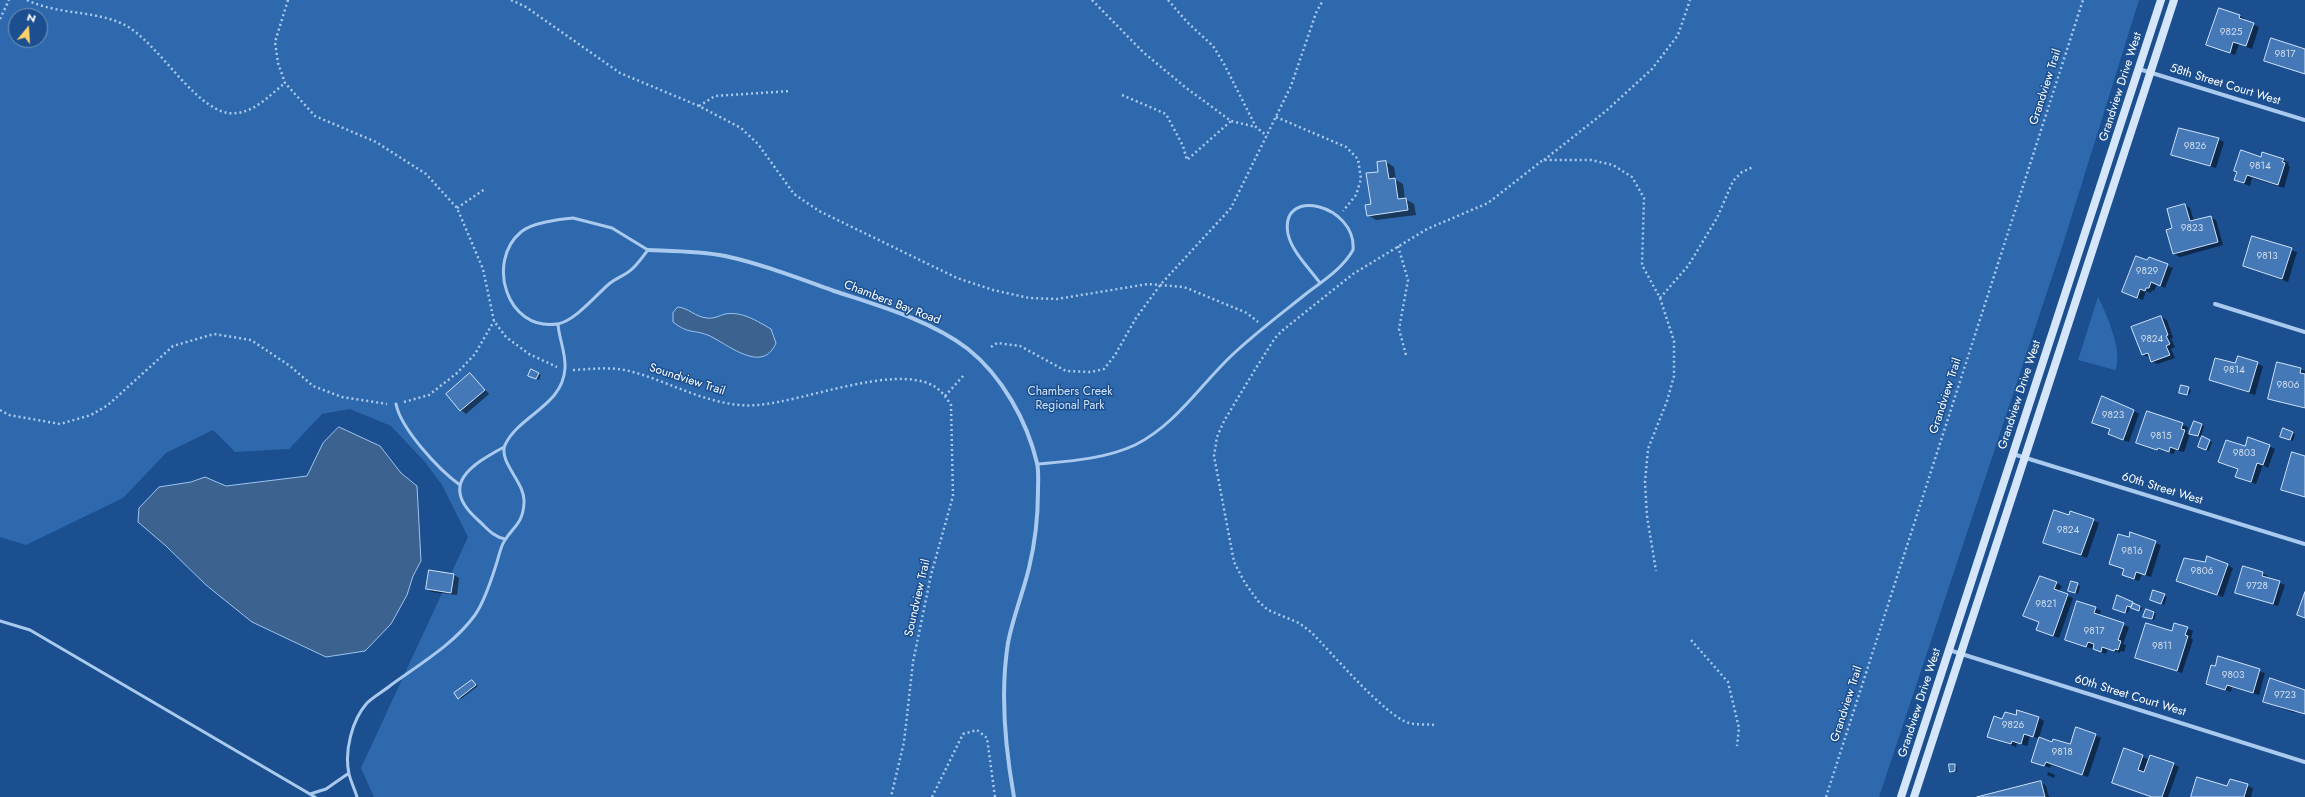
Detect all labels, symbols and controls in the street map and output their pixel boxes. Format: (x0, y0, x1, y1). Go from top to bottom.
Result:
north arrow (8, 8, 48, 48)
text: N (25, 9, 38, 26)
house number: 9825 (2220, 27, 2242, 39)
street label: Grandview Drive West (2097, 31, 2145, 143)
street label: Grandview Trail (2027, 47, 2065, 127)
house number: 9817 (2275, 49, 2295, 61)
street label: 58th Street Court West (2168, 61, 2282, 109)
house number: 9826 (2184, 141, 2206, 153)
house number: 9814 (2249, 161, 2271, 173)
house number: 9823 (2181, 223, 2203, 235)
house number: 9813 (2256, 251, 2278, 263)
house number: 9829 (2136, 266, 2158, 278)
street label: Chambers Bay Road (842, 278, 942, 328)
house number: 9824 (2141, 334, 2163, 346)
street label: Grandview Drive West (1996, 339, 2044, 451)
street label: Grandview Trail (1927, 356, 1965, 436)
street label: Soundview Trail (647, 361, 727, 399)
house number: 9814 (2223, 365, 2245, 377)
house number: 9806 (2277, 380, 2299, 392)
park label: Chambers Creek Regional Park (1027, 385, 1113, 413)
house number: 9823 (2102, 410, 2124, 422)
house number: 9815 (2150, 431, 2172, 443)
house number: 9803 (2233, 448, 2255, 460)
street label: 60th Street West (2120, 470, 2204, 508)
house number: 9824 (2057, 525, 2079, 537)
house number: 9816 (2121, 546, 2143, 558)
street label: Soundview Trail (902, 558, 934, 638)
house number: 9806 (2191, 566, 2213, 578)
house number: 9728 (2246, 581, 2268, 593)
house number: 9821 (2035, 599, 2057, 611)
house number: 9817 (2084, 626, 2104, 638)
house number: 9811 (2152, 641, 2172, 653)
street label: Grandview Drive West (1896, 647, 1944, 759)
street label: Grandview Trail (1828, 664, 1866, 744)
house number: 9803 (2222, 670, 2244, 682)
street label: 60th Street Court West (2073, 672, 2187, 720)
house number: 9723 (2274, 690, 2296, 702)
house number: 9826 (2002, 720, 2024, 732)
house number: 9818 (2051, 747, 2073, 759)

